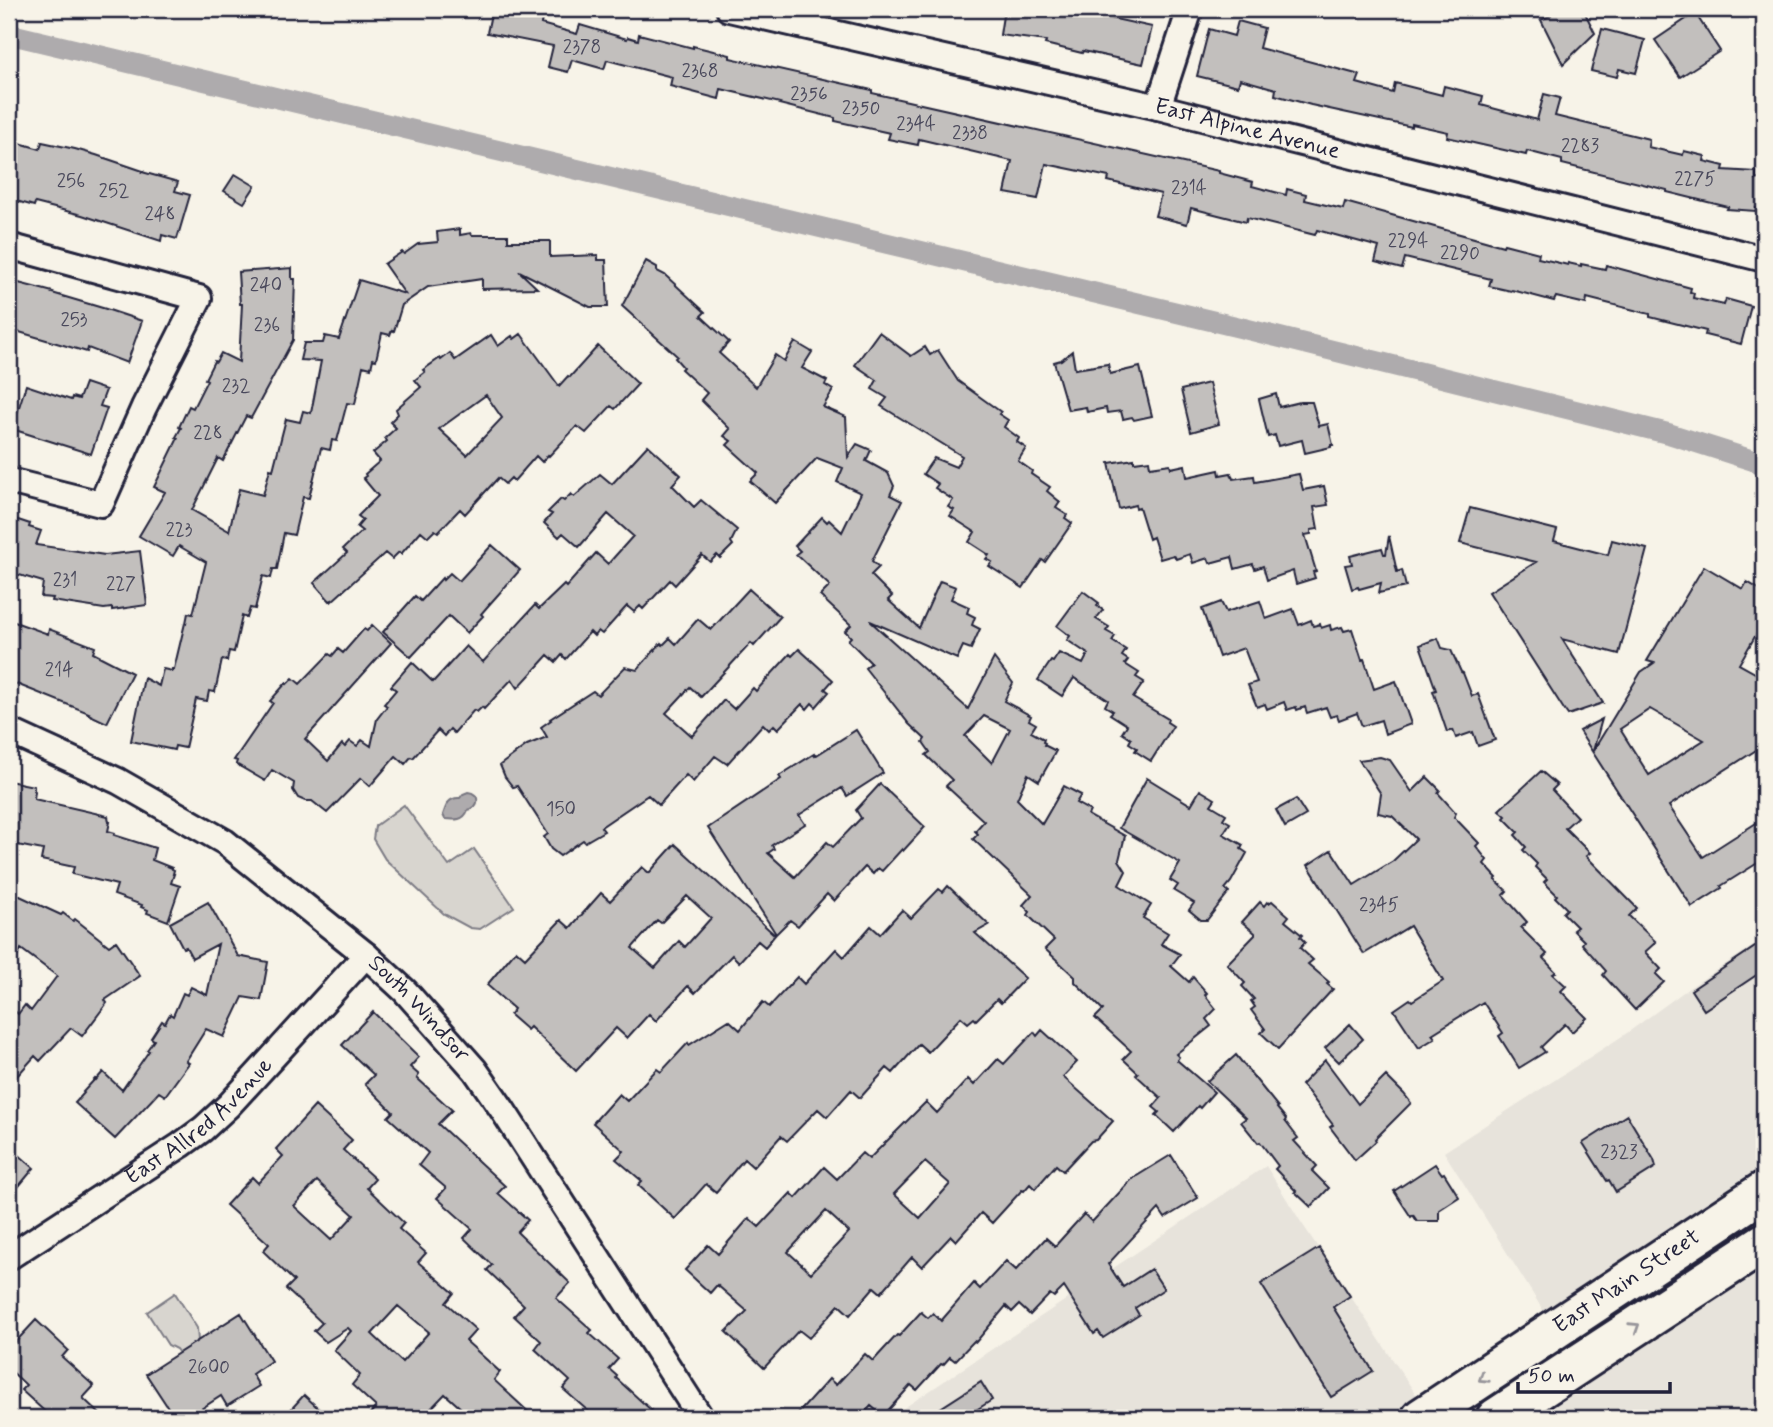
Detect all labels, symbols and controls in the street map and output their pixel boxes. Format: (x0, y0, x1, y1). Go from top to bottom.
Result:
house number: 2378 (563, 35, 601, 60)
house number: 2368 (681, 59, 719, 84)
house number: 2356 (790, 82, 828, 107)
street label: East Alpine Avenue (1151, 92, 1343, 167)
house number: 2350 (842, 96, 880, 121)
house number: 2344 (896, 112, 936, 137)
house number: 2338 (952, 121, 988, 146)
house number: 2283 (1561, 134, 1600, 159)
house number: 2275 (1674, 167, 1716, 192)
house number: 256 (57, 169, 85, 194)
house number: 2314 (1171, 176, 1207, 201)
house number: 252 (99, 179, 129, 204)
house number: 248 (144, 202, 176, 227)
house number: 2294 (1388, 229, 1428, 254)
house number: 2290 (1440, 241, 1480, 266)
house number: 240 (250, 273, 282, 298)
house number: 253 (60, 308, 88, 333)
house number: 236 (254, 313, 280, 338)
house number: 232 (222, 374, 250, 399)
house number: 228 (193, 421, 223, 446)
house number: 223 (165, 518, 193, 543)
house number: 231 (53, 568, 77, 593)
house number: 227 (106, 572, 136, 597)
house number: 214 (45, 658, 73, 683)
house number: 150 (546, 797, 576, 822)
house number: 2345 (1359, 893, 1399, 918)
street label: South Windsor (361, 949, 476, 1069)
street label: East Allred Avenue (119, 1051, 280, 1192)
house number: 2323 (1600, 1140, 1638, 1165)
street label: East Main Street (1548, 1222, 1706, 1341)
one-way arrow (1627, 1323, 1640, 1336)
scale bar (1518, 1350, 1670, 1394)
house number: 2600 (188, 1355, 230, 1380)
text: 50 m (1528, 1362, 1575, 1390)
one-way arrow (1477, 1369, 1490, 1382)

